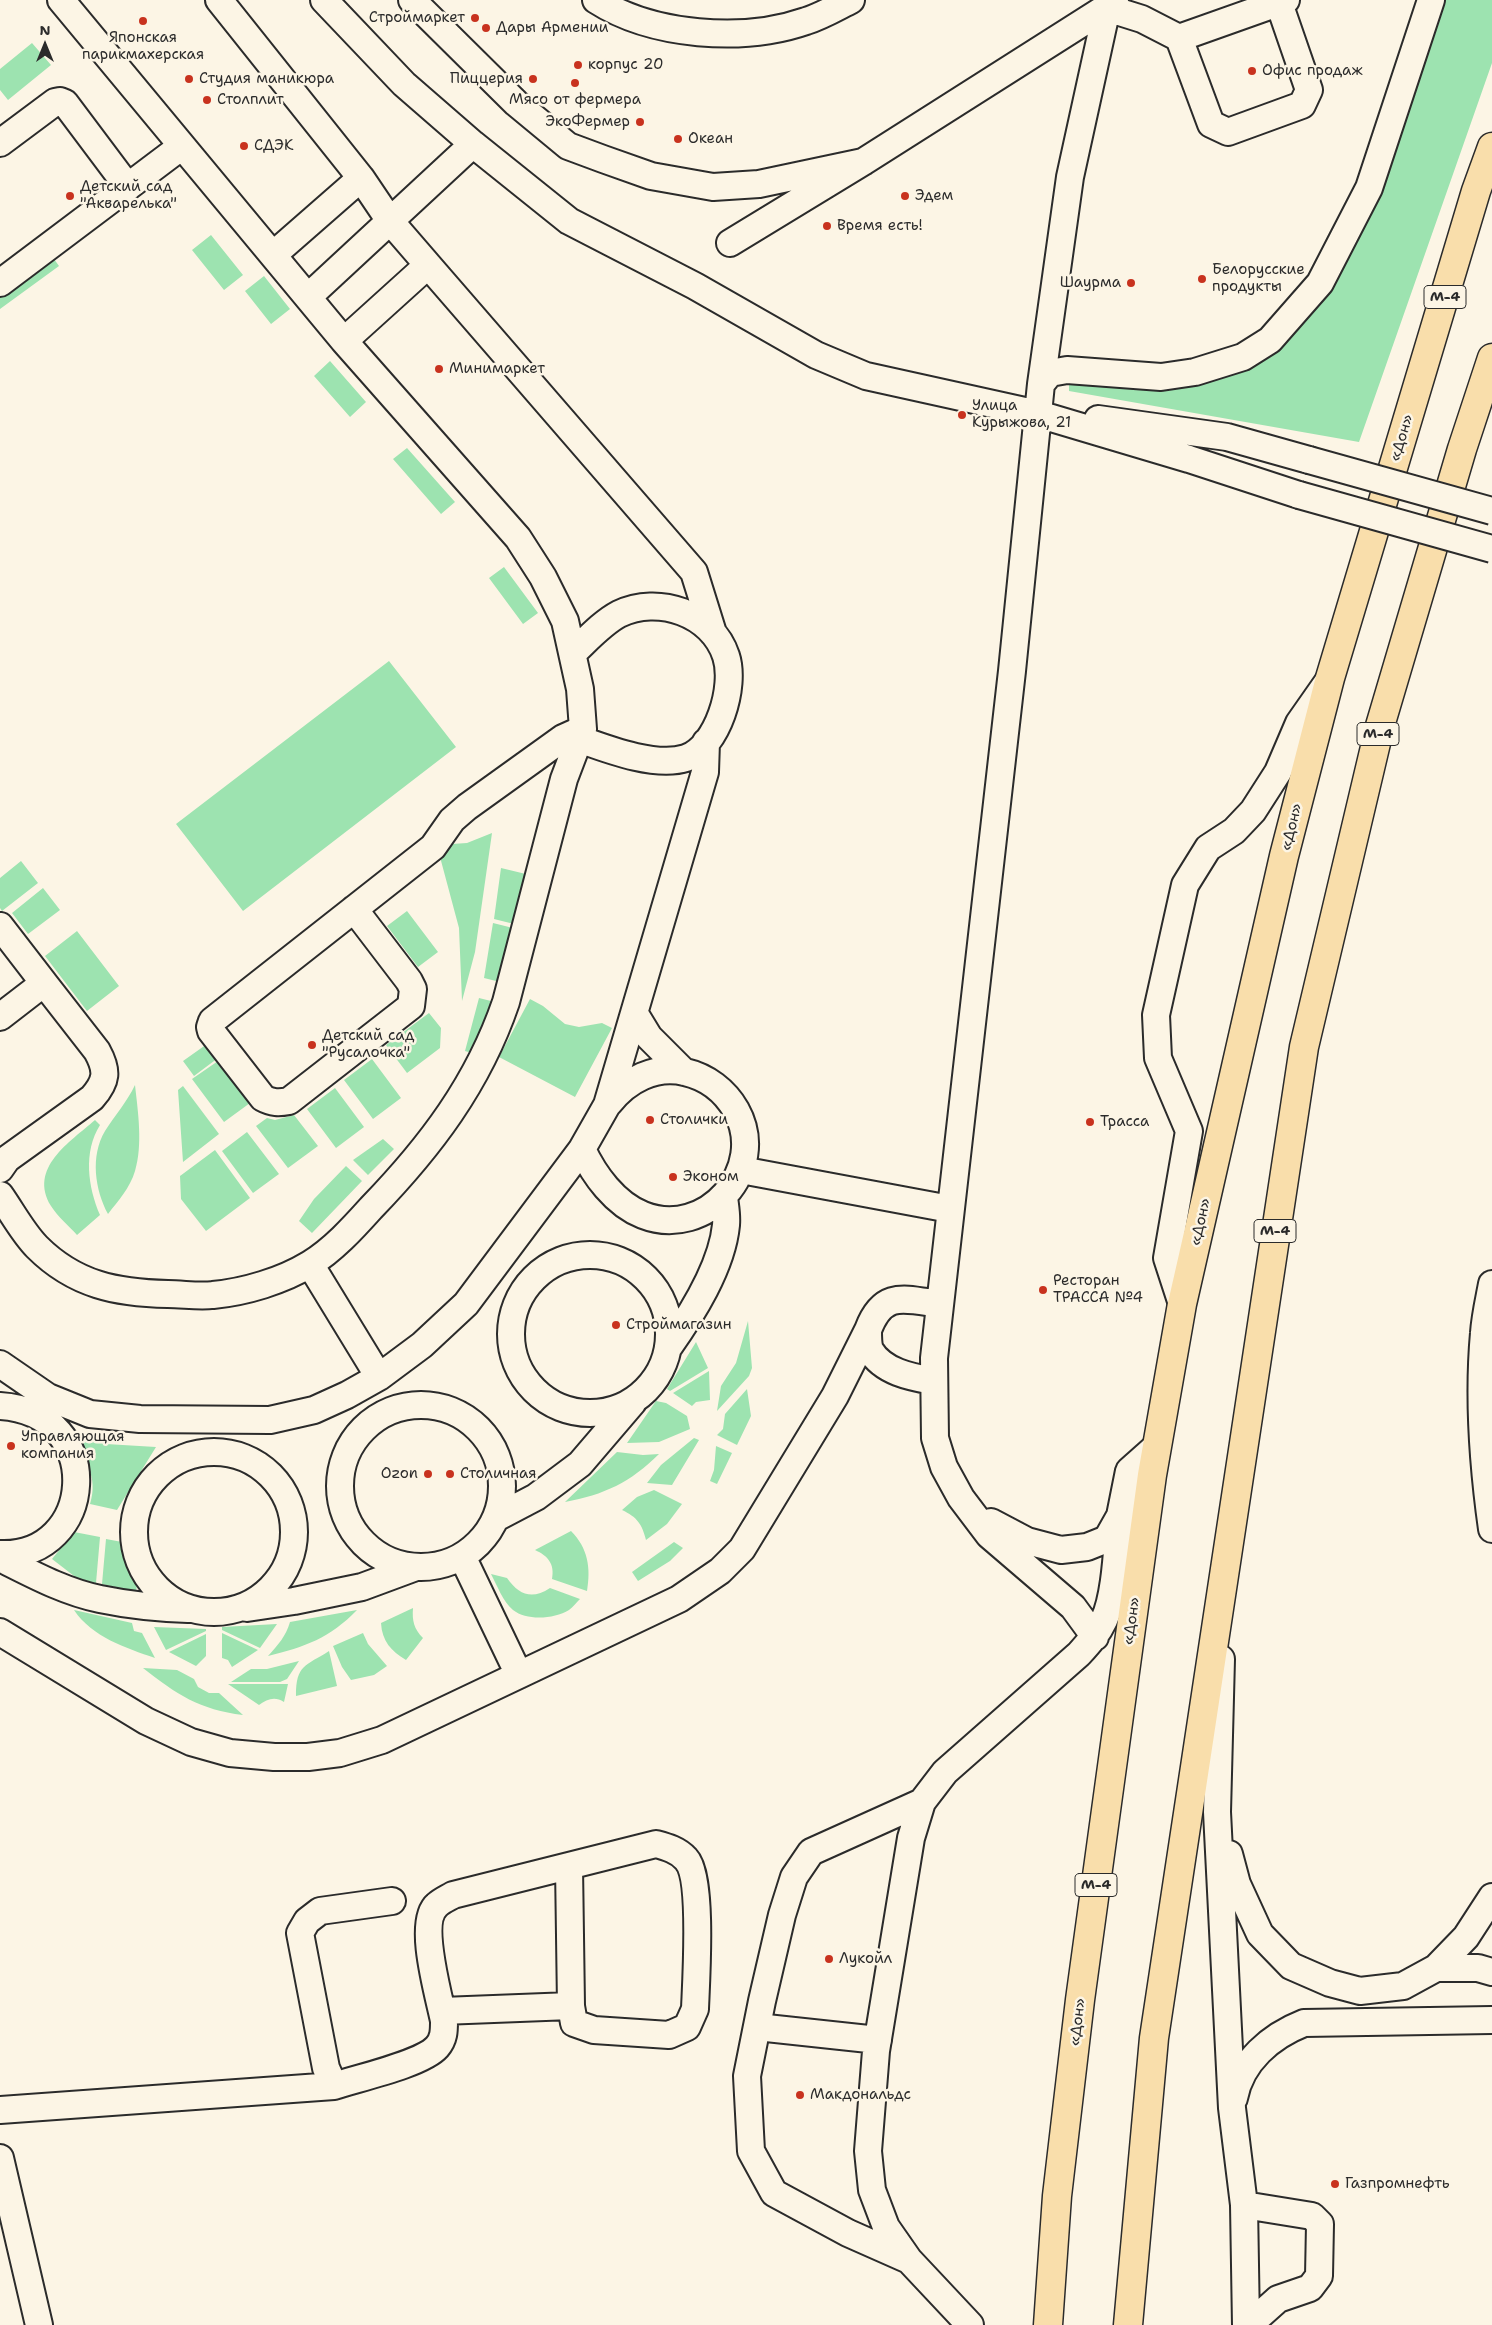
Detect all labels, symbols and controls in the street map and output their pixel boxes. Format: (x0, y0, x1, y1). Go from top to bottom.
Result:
place label: Строймаркет (369, 9, 465, 27)
marker: Строймаркет (469, 12, 481, 24)
marker: Японская парикмахерская (137, 15, 149, 27)
place label: Дары Армении (496, 19, 609, 37)
north arrow (20, 20, 70, 70)
text: N (39, 21, 51, 39)
marker: Дары Армении (480, 22, 492, 34)
place label: Японская парикмахерская (82, 29, 204, 64)
place label: корпус 20 (588, 56, 663, 74)
marker: корпус 20 (572, 59, 584, 71)
place label: Офис продаж (1262, 62, 1363, 80)
marker: Офис продаж (1246, 65, 1258, 77)
place label: Студия маникюра (199, 70, 334, 88)
place label: Пиццерия (450, 70, 523, 88)
marker: Студия маникюра (183, 73, 195, 85)
marker: Пиццерия (527, 73, 539, 85)
marker: Мясо от фермера (569, 77, 581, 89)
place label: Столплит (217, 91, 284, 109)
place label: Мясо от фермера (509, 91, 641, 109)
marker: Столплит (201, 94, 213, 106)
place label: ЭкоФермер (545, 113, 630, 131)
marker: ЭкоФермер (634, 116, 646, 128)
place label: Океан (688, 130, 733, 148)
marker: Океан (672, 133, 684, 145)
place label: СДЭК (254, 137, 294, 155)
marker: СДЭК (238, 140, 250, 152)
place label: Детский сад "Акварелька" (80, 178, 177, 213)
place label: Эдем (915, 187, 953, 205)
marker: Детский сад "Акварелька" (64, 190, 76, 202)
marker: Эдем (899, 190, 911, 202)
place label: Время есть! (837, 217, 923, 235)
marker: Время есть! (821, 220, 833, 232)
place label: Белорусские продукты (1212, 261, 1305, 296)
marker: Белорусские продукты (1196, 273, 1208, 285)
place label: Шаурма (1060, 274, 1121, 292)
marker: Шаурма (1125, 277, 1137, 289)
road number: М-4 (1424, 286, 1466, 308)
place label: Минимаркет (449, 360, 545, 378)
marker: Минимаркет (433, 363, 445, 375)
place label: Улица Курыжова, 21 (972, 397, 1071, 432)
marker: Улица Курыжова, 21 (956, 409, 968, 421)
street label: «Дон» (1386, 412, 1418, 464)
road number: М-4 (1357, 722, 1399, 746)
street label: «Дон» (1277, 802, 1307, 852)
place label: Детский сад "Русалочка" (322, 1027, 414, 1062)
marker: Детский сад "Русалочка" (306, 1039, 318, 1051)
place label: Столички (660, 1111, 728, 1129)
place label: Трасса (1100, 1113, 1149, 1131)
marker: Столички (644, 1114, 656, 1126)
marker: Трасса (1084, 1116, 1096, 1128)
place label: Эконом (683, 1168, 739, 1186)
marker: Эконом (667, 1171, 679, 1183)
street label: «Дон» (1187, 1197, 1215, 1247)
road number: М-4 (1254, 1220, 1296, 1242)
place label: Ресторан ТРАССА №4 (1053, 1272, 1143, 1307)
marker: Ресторан ТРАССА №4 (1037, 1284, 1049, 1296)
place label: Строймагазин (626, 1316, 731, 1334)
marker: Строймагазин (610, 1319, 622, 1331)
place label: Управляющая компания (21, 1428, 124, 1463)
marker: Управляющая компания (5, 1440, 17, 1452)
place label: Ozon (381, 1465, 418, 1483)
place label: Столичная (460, 1465, 537, 1483)
marker: Ozon (422, 1468, 434, 1480)
marker: Столичная (444, 1468, 456, 1480)
street label: «Дон» (1120, 1596, 1144, 1646)
road number: М-4 (1075, 1874, 1117, 1896)
place label: Лукойл (839, 1950, 892, 1968)
marker: Лукойл (823, 1953, 835, 1965)
street label: «Дон» (1066, 1997, 1090, 2047)
place label: Макдональдс (810, 2086, 911, 2104)
marker: Макдональдс (794, 2089, 806, 2101)
place label: Газпромнефть (1345, 2175, 1450, 2193)
marker: Газпромнефть (1329, 2178, 1341, 2190)

